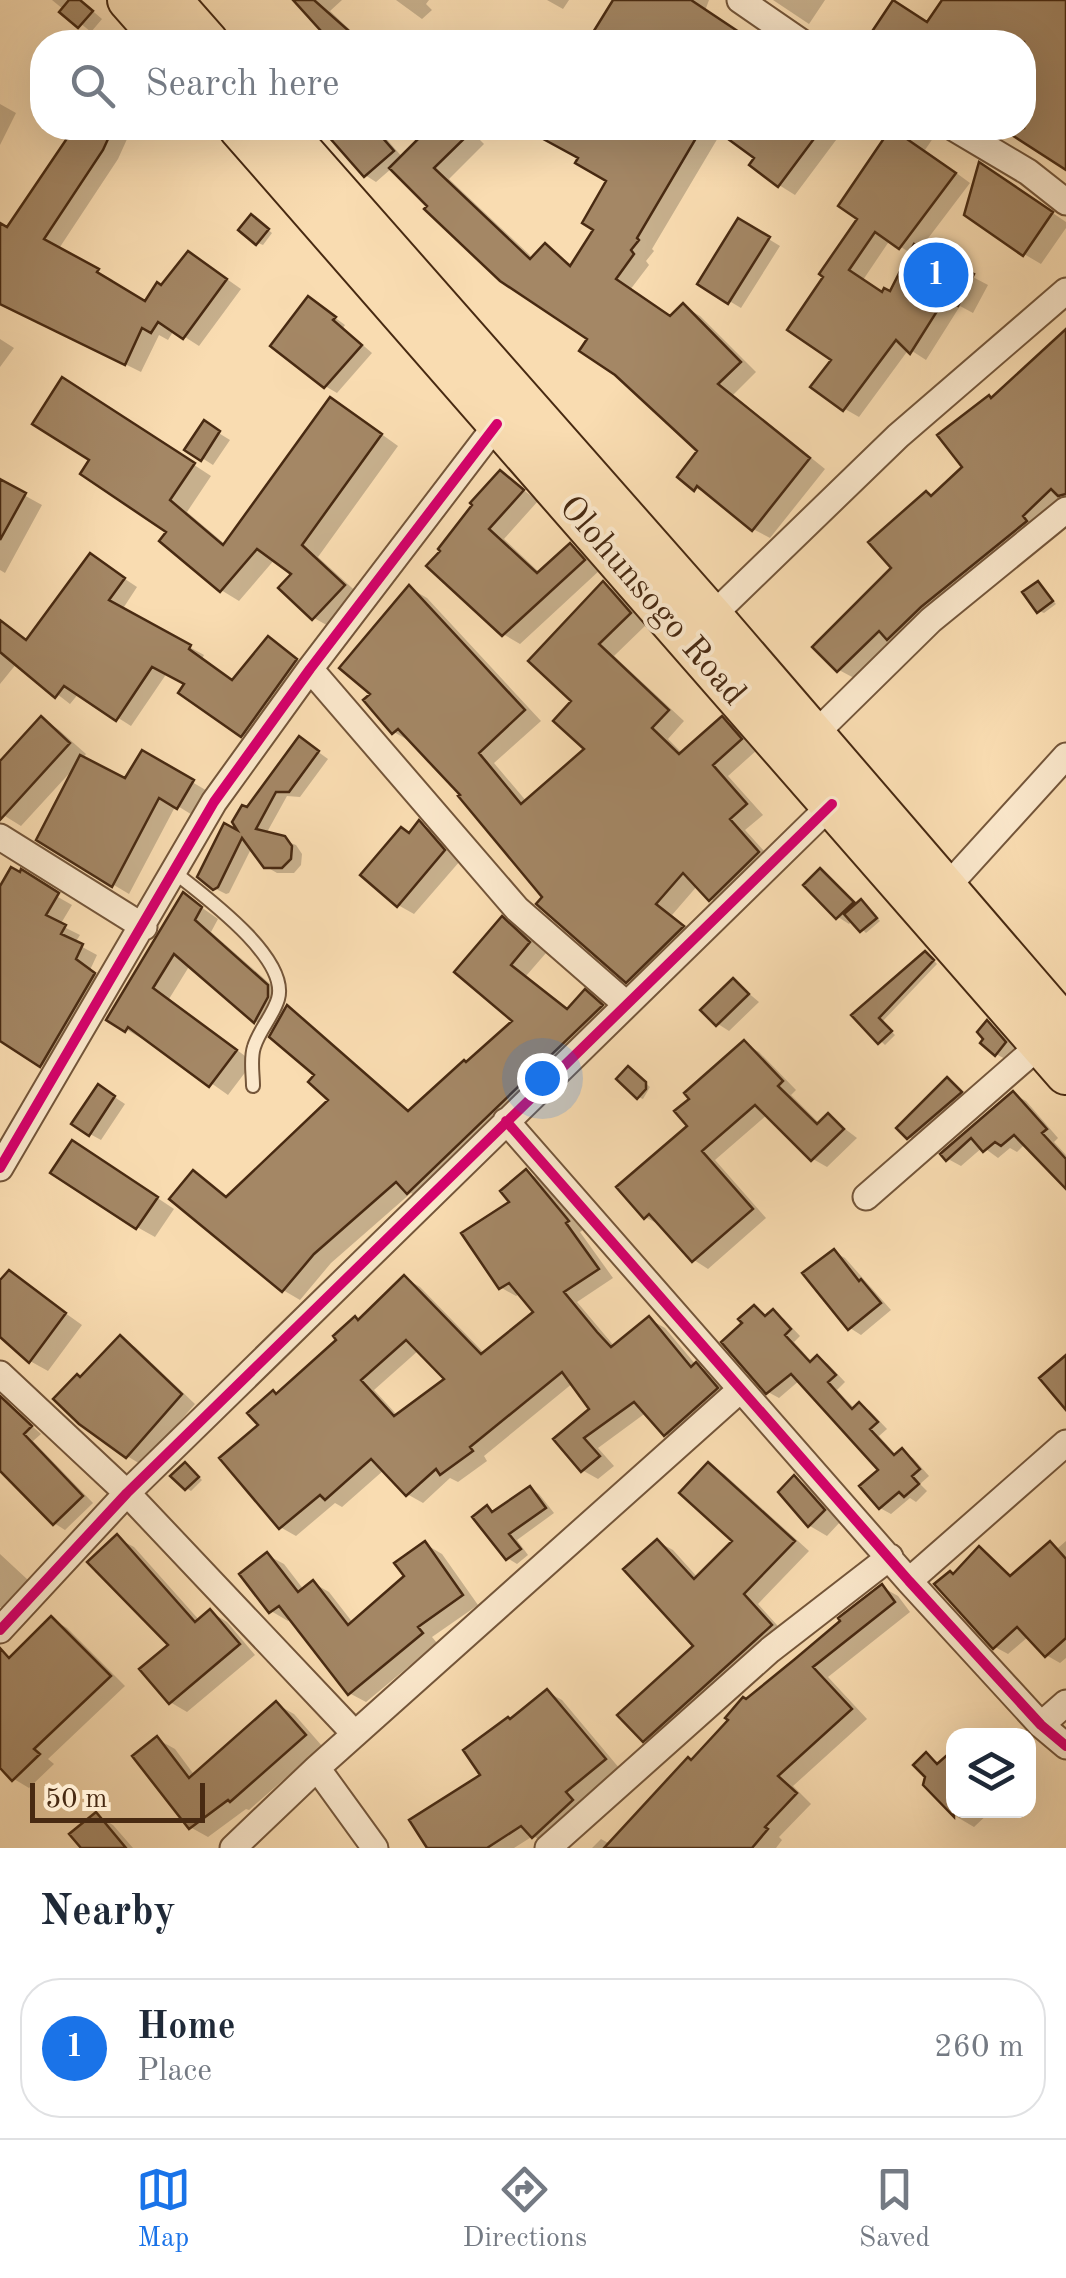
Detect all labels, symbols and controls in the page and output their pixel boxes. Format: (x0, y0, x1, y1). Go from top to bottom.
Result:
search box (30, 30, 1036, 140)
icon: search (65, 58, 120, 113)
text: Search here (145, 66, 340, 104)
pin: 1 (904, 238, 968, 312)
street label: Olohunsogo Road (552, 490, 752, 712)
your location (517, 1053, 568, 1104)
map controls (946, 1728, 1036, 1818)
button: layers (946, 1728, 1036, 1818)
scale bar (30, 1778, 205, 1822)
text: 50 m (45, 1786, 108, 1814)
text: Nearby (40, 1892, 176, 1934)
text: Home (137, 2009, 236, 2047)
text: 1 (65, 2032, 84, 2064)
text: 260 m (934, 2032, 1024, 2064)
text: Place (137, 2056, 212, 2088)
tab: Map (136, 2162, 191, 2257)
tab: Directions (463, 2162, 587, 2257)
tab: Saved (859, 2162, 930, 2257)

